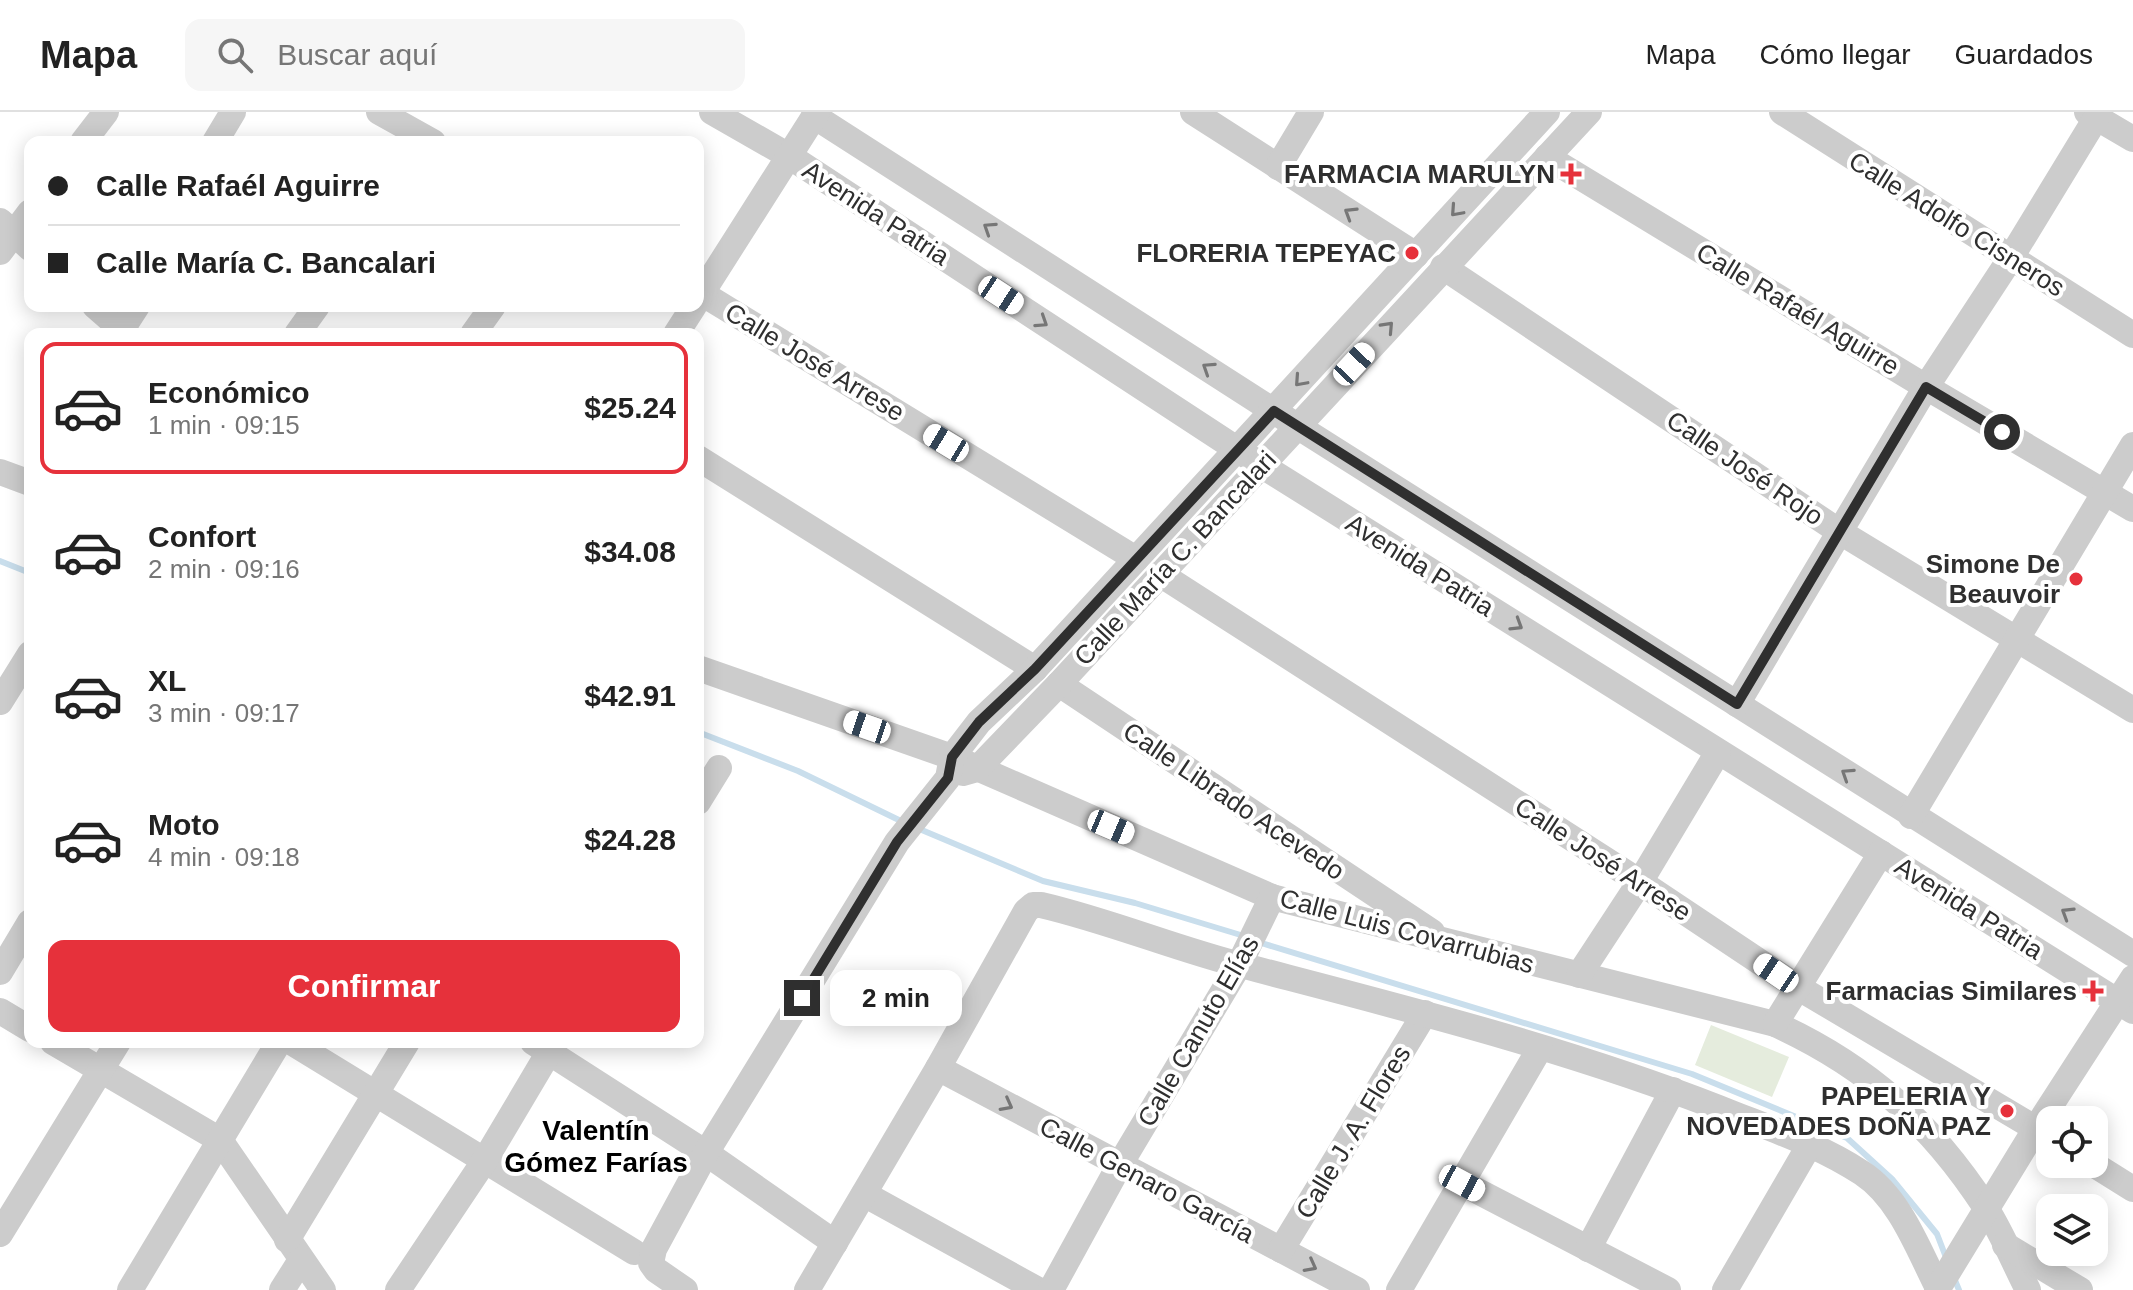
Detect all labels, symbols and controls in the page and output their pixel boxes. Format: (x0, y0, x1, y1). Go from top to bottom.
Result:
search box (185, 19, 745, 91)
icon: search (213, 33, 257, 77)
text: Mapa (40, 34, 137, 76)
text: Buscar aquí (277, 38, 437, 71)
text: Mapa (1645, 39, 1716, 70)
text: Cómo llegar (1760, 39, 1910, 70)
text: Guardados (1954, 39, 2093, 70)
street label: Calle Adolfo Cisneros (1844, 145, 2070, 303)
street label: Avenida Patria (797, 154, 955, 272)
place label: FARMACIA MARULYN (1284, 159, 1555, 189)
marker: FARMACIA MARULYN (1562, 165, 1580, 183)
text: Calle Rafaél Aguirre (96, 169, 380, 202)
one-way arrow (1451, 202, 1466, 216)
one-way arrow (1344, 207, 1359, 222)
one-way arrow (983, 223, 998, 238)
street label: Calle Rafaél Aguirre (1691, 237, 1905, 381)
place label: FLORERIA TEPEYAC (1136, 238, 1396, 268)
marker: FLORERIA TEPEYAC (1403, 244, 1421, 262)
text: Calle María C. Bancalari (96, 246, 436, 279)
car (974, 272, 1028, 318)
street label: Calle José Arrese (720, 297, 910, 427)
one-way arrow (1033, 312, 1047, 327)
one-way arrow (1378, 322, 1392, 337)
car (1329, 338, 1379, 390)
one-way arrow (1202, 363, 1217, 378)
icon: car (52, 372, 124, 444)
one-way arrow (1296, 372, 1310, 387)
text: Económico (148, 376, 310, 409)
text: $25.24 (584, 391, 676, 424)
street label: Calle José Rojo (1661, 405, 1829, 531)
text: 1 min · 09:15 (148, 410, 300, 440)
route start (1984, 414, 2020, 450)
car (919, 420, 973, 466)
street label: Calle María C. Bancalari (1068, 445, 1282, 671)
street label: Avenida Patria (1341, 508, 1500, 623)
icon: car (52, 516, 124, 588)
text: Confort (148, 520, 256, 553)
text: $34.08 (584, 535, 676, 568)
place label: Simone De Beauvoir (1926, 549, 2060, 609)
text: 2 min · 09:16 (148, 554, 300, 584)
marker: Simone De Beauvoir (2067, 570, 2085, 588)
one-way arrow (1508, 616, 1522, 631)
icon: car (52, 660, 124, 732)
text: XL (148, 664, 186, 697)
text: $42.91 (584, 679, 676, 712)
text: 3 min · 09:17 (148, 698, 300, 728)
car (840, 708, 894, 746)
street label: Calle Librado Acevedo (1118, 716, 1350, 886)
one-way arrow (1841, 769, 1855, 784)
street label: Calle José Arrese (1509, 791, 1697, 927)
icon: car (52, 804, 124, 876)
car (1084, 807, 1138, 847)
text: Moto (148, 808, 220, 841)
text: $24.28 (584, 823, 676, 856)
text: 4 min · 09:18 (148, 842, 300, 872)
street label: Avenida Patria (1890, 851, 2049, 966)
street label: Calle Luis Covarrubias (1277, 883, 1537, 979)
one-way arrow (2061, 907, 2076, 922)
street label: Calle Canuto Elías (1131, 930, 1265, 1132)
button: Confirmar (48, 940, 680, 1032)
car (1749, 950, 1803, 996)
callout: 2 min (830, 970, 962, 1026)
place label: Farmacias Similares (1826, 976, 2077, 1006)
route end (784, 980, 820, 1016)
marker: Farmacias Similares (2084, 982, 2102, 1000)
text: 2 min (862, 983, 930, 1013)
street label: Calle J. A. Flores (1290, 1040, 1416, 1224)
place label: PAPELERIA Y NOVEDADES DOÑA PAZ (1686, 1081, 1991, 1141)
one-way arrow (999, 1096, 1013, 1111)
marker: PAPELERIA Y NOVEDADES DOÑA PAZ (1998, 1102, 2016, 1120)
map controls (2036, 1106, 2108, 1266)
button: locate (2036, 1106, 2108, 1178)
street label: Calle Genaro García (1035, 1111, 1260, 1249)
district label: Valentín Gómez Farías (504, 1115, 688, 1178)
car (1435, 1161, 1489, 1205)
button: layers (2036, 1194, 2108, 1266)
one-way arrow (1303, 1257, 1317, 1272)

